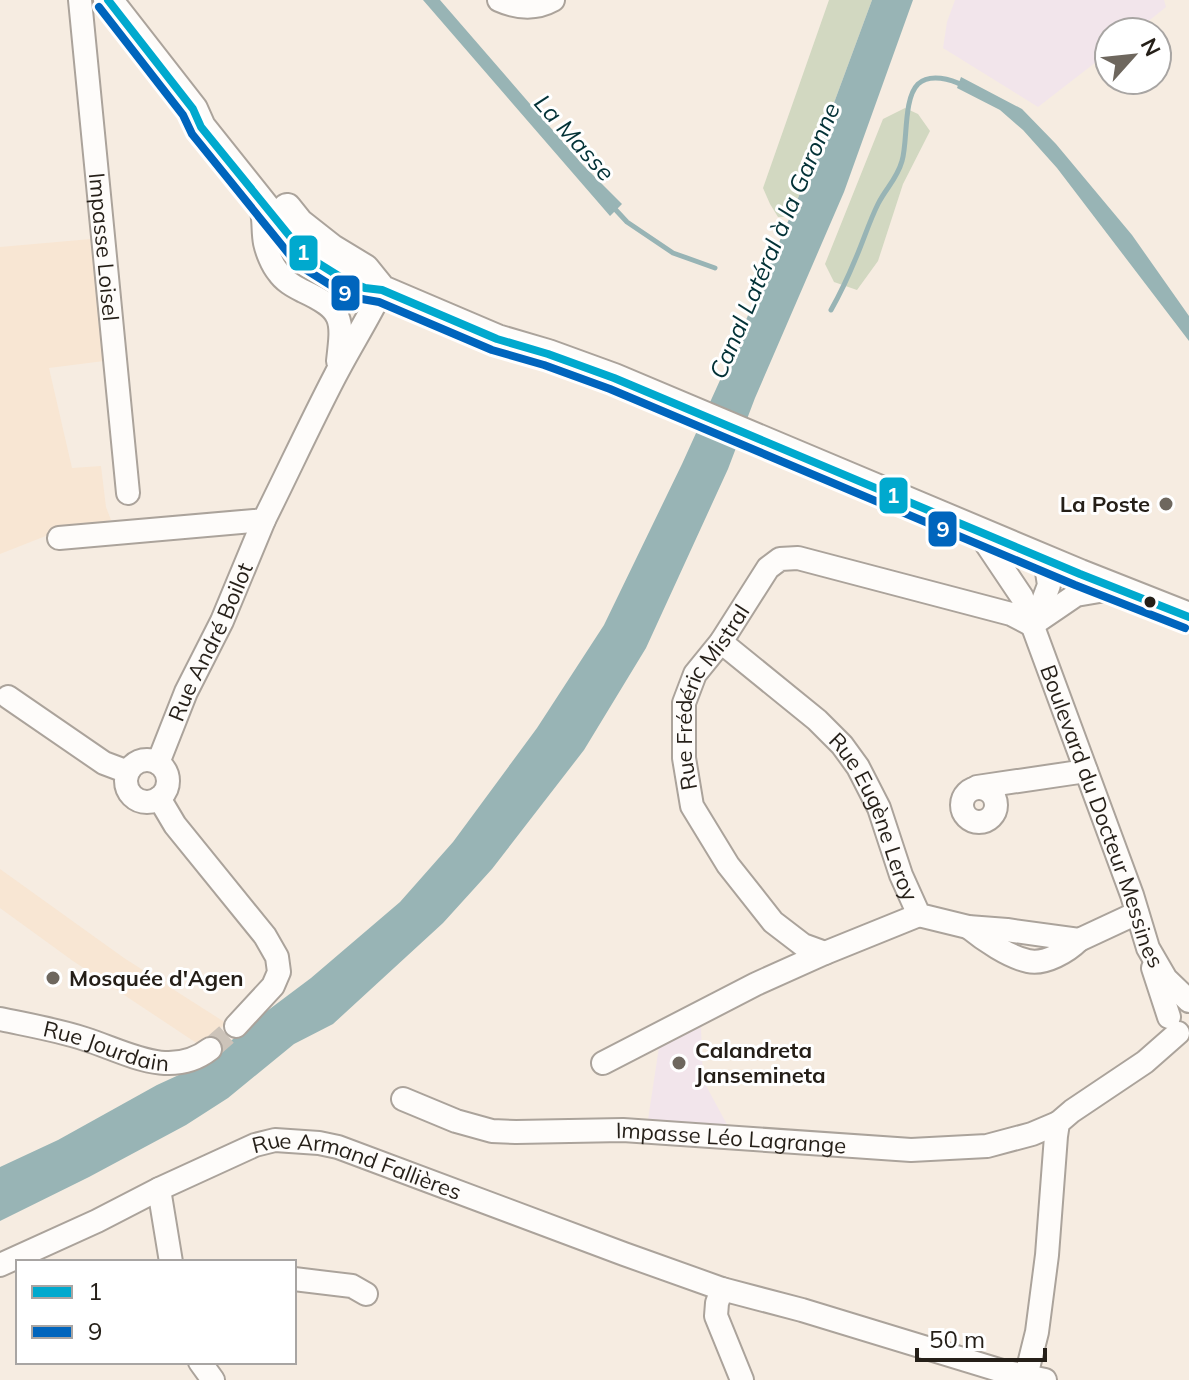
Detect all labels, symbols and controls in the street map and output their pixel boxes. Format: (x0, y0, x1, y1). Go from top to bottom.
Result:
north arrow (1093, 16, 1173, 96)
text: N (1135, 33, 1167, 61)
water label: La Masse (528, 88, 621, 187)
water label: Canal Latéral à la Garonne (702, 98, 846, 383)
street label: Impasse Loisel (83, 171, 125, 322)
line badge: 1 (288, 234, 319, 272)
text: 1 (296, 238, 310, 266)
line badge: 9 (330, 274, 361, 312)
text: 9 (338, 279, 352, 307)
line badge: 1 (878, 476, 909, 515)
text: 1 (886, 481, 900, 509)
place label: La Poste (1060, 490, 1150, 518)
marker: La Poste (1157, 495, 1175, 513)
line badge: 9 (927, 510, 958, 548)
text: 9 (936, 515, 950, 543)
street label: Rue André Boilot (162, 558, 259, 725)
unlabelled marker (1142, 594, 1158, 610)
street label: Rue Frédéric Mistral (670, 599, 755, 792)
street label: Boulevard du Docteur Messines (1034, 661, 1170, 973)
street label: Rue Eugène Leroy (823, 726, 925, 905)
place label: Mosquée d'Agen (69, 964, 243, 992)
marker: Mosquée d'Agen (44, 969, 62, 987)
street label: Rue Jourdain (41, 1014, 170, 1077)
place label: Calandreta Jansemineta (695, 1036, 826, 1089)
marker: Calandreta Jansemineta (670, 1054, 688, 1072)
street label: Impasse Léo Lagrange (615, 1116, 847, 1159)
street label: Rue Armand Fallières (249, 1125, 465, 1206)
legend (16, 1260, 296, 1364)
text: 1 (88, 1276, 102, 1306)
scale bar (917, 1312, 1045, 1362)
text: 9 (88, 1316, 102, 1346)
text: 50 m (929, 1324, 985, 1354)

